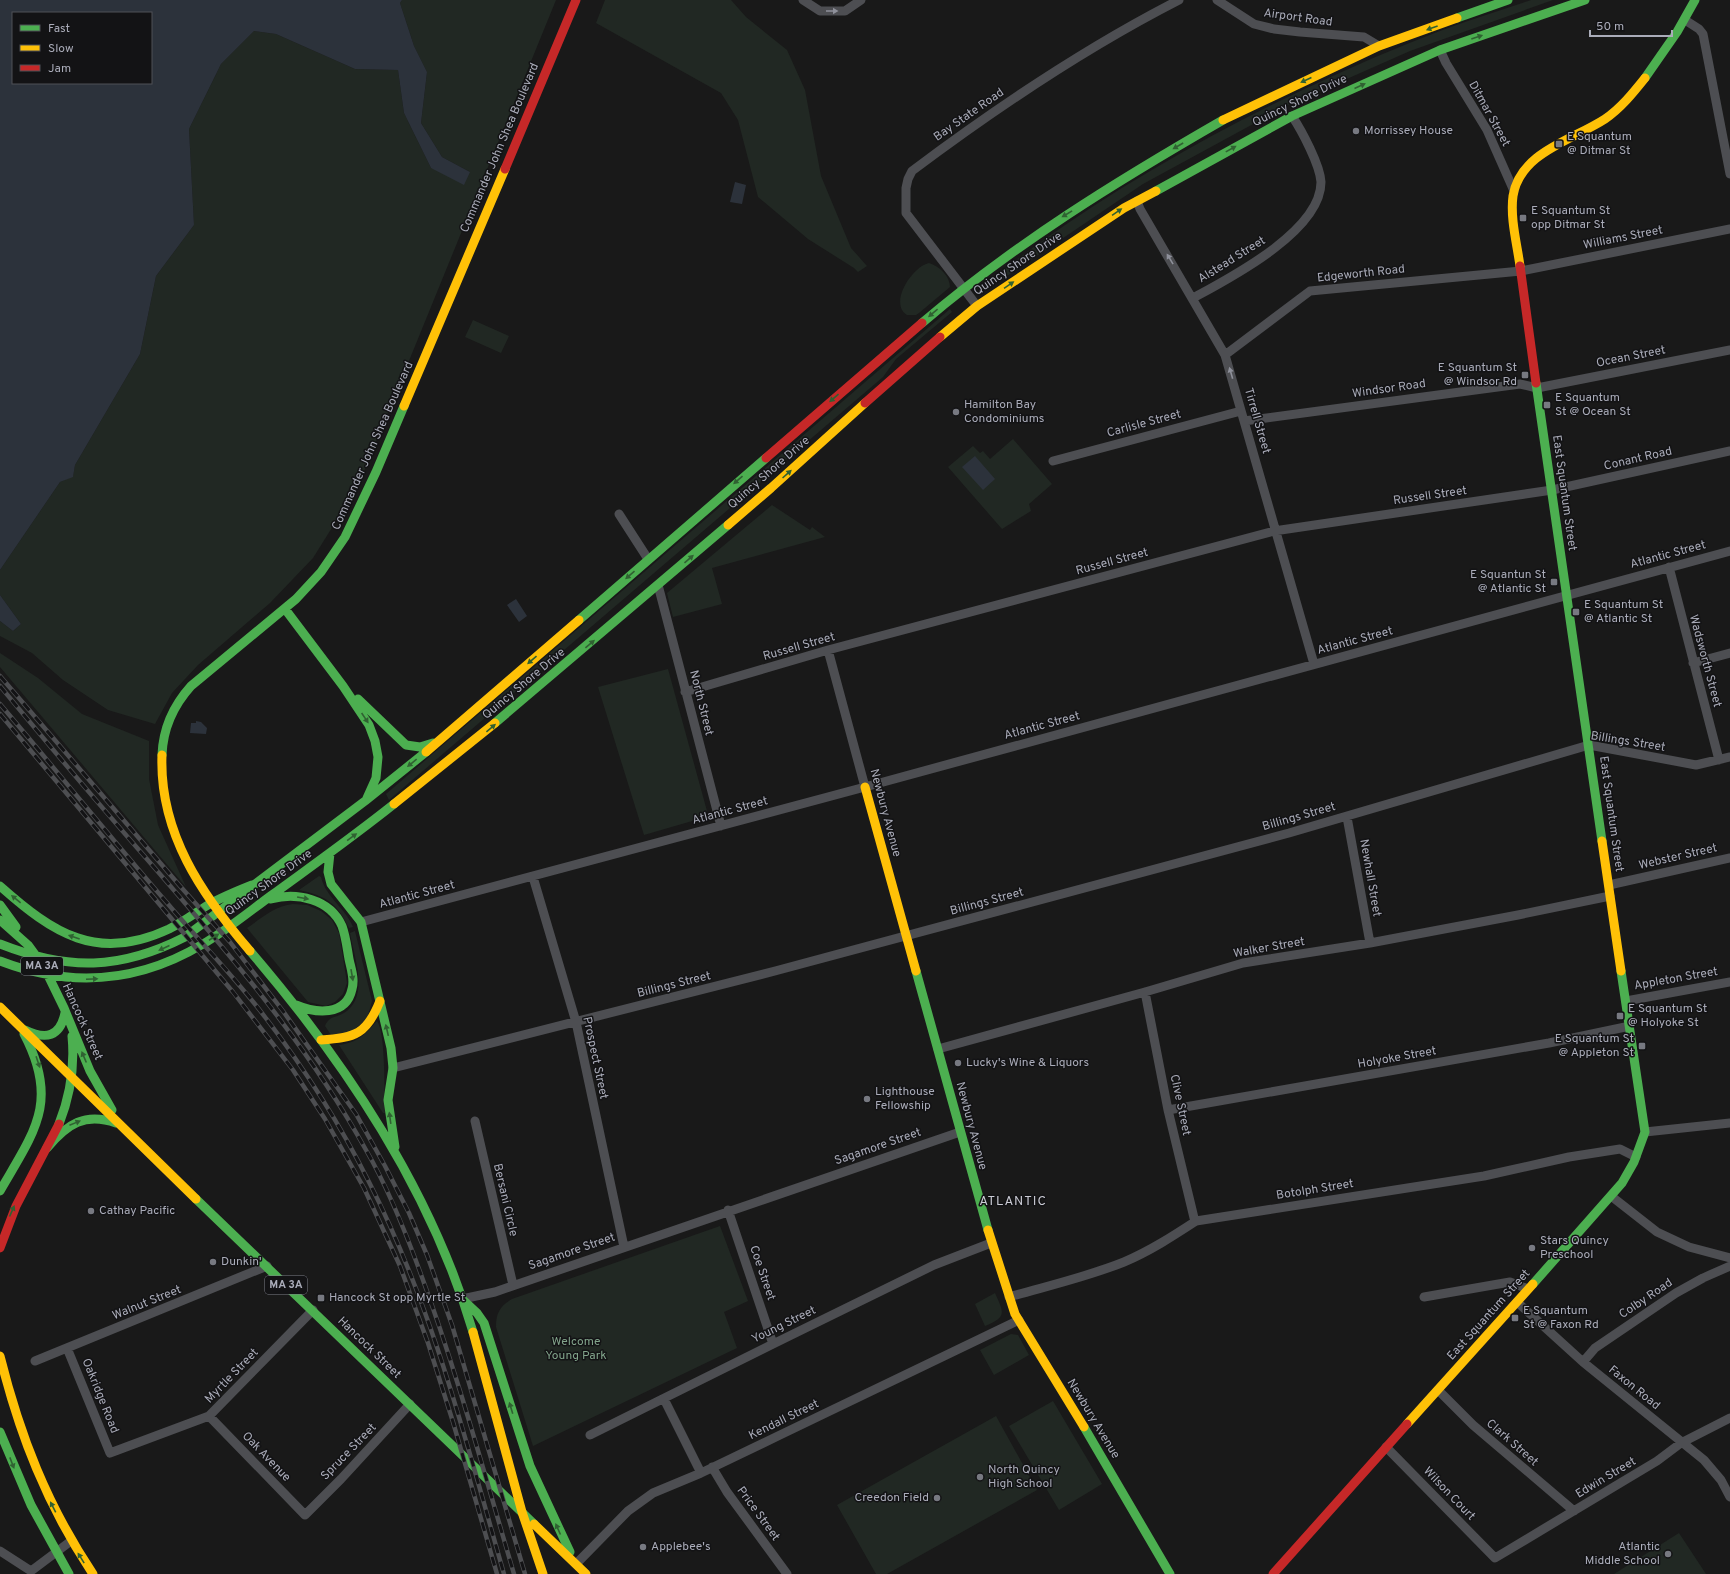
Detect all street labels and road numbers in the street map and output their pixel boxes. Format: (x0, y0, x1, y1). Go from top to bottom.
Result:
street label: Airport Road (1263, 5, 1333, 31)
street label: Commander John Shea Boulevard (457, 61, 543, 235)
street label: Quincy Shore Drive (1250, 71, 1350, 131)
street label: Ditmar Street (1464, 78, 1514, 150)
street label: Bay State Road (931, 85, 1007, 145)
street label: Williams Street (1582, 222, 1664, 254)
street label: Quincy Shore Drive (971, 228, 1065, 300)
street label: Alstead Street (1195, 233, 1269, 287)
street label: Edgeworth Road (1316, 261, 1406, 287)
street label: Ocean Street (1595, 342, 1667, 372)
street label: Commander John Shea Boulevard (328, 359, 418, 533)
street label: Windsor Road (1351, 376, 1427, 402)
street label: Tirrell Street (1240, 386, 1274, 456)
street label: Carlisle Street (1105, 406, 1183, 442)
street label: Quincy Shore Drive (725, 433, 813, 513)
street label: East Squantum Street (1548, 434, 1580, 552)
street label: Conant Road (1602, 443, 1674, 475)
street label: Russell Street (1392, 483, 1468, 509)
street label: Atlantic Street (1628, 537, 1708, 573)
street label: Russell Street (1074, 545, 1150, 579)
street label: Wadsworth Street (1685, 613, 1725, 709)
street label: Atlantic Street (1315, 623, 1395, 659)
street label: Russell Street (761, 629, 837, 665)
street label: Quincy Shore Drive (479, 645, 569, 723)
street label: North Street (685, 669, 717, 737)
street label: Atlantic Street (1002, 708, 1082, 744)
street label: Billings Street (1589, 728, 1667, 756)
street label: East Squantum Street (1595, 755, 1627, 873)
street label: Newbury Avenue (866, 767, 904, 859)
street label: Atlantic Street (690, 793, 770, 829)
street label: Billings Street (1261, 799, 1337, 835)
street label: Newhall Street (1355, 838, 1385, 918)
street label: Webster Street (1637, 840, 1719, 874)
street label: Quincy Shore Drive (222, 846, 316, 920)
street label: Atlantic Street (377, 877, 457, 913)
street label: Billings Street (948, 885, 1026, 919)
street label: Walker Street (1232, 934, 1306, 962)
road number: MA 3A (21, 957, 63, 975)
street label: Appleton Street (1633, 964, 1719, 994)
street label: Billings Street (635, 968, 713, 1002)
street label: Hancock Street (58, 981, 106, 1063)
street label: Prospect Street (578, 1015, 612, 1101)
street label: Holyoke Street (1356, 1043, 1438, 1073)
street label: Clive Street (1166, 1073, 1194, 1137)
street label: Newbury Avenue (952, 1080, 990, 1172)
street label: Sagamore Street (833, 1125, 923, 1169)
street label: Bersani Circle (489, 1162, 521, 1238)
street label: Botolph Street (1275, 1176, 1355, 1204)
street label: Sagamore Street (527, 1230, 617, 1274)
street label: Coe Street (745, 1243, 779, 1303)
street label: East Squantum Street (1444, 1266, 1534, 1364)
street label: Colby Road (1616, 1275, 1676, 1323)
road number: MA 3A (265, 1276, 307, 1294)
street label: Walnut Street (110, 1282, 184, 1324)
street label: Young Street (749, 1303, 819, 1347)
street label: Hancock Street (334, 1314, 404, 1382)
street label: Myrtle Street (202, 1345, 262, 1407)
street label: Oakridge Road (78, 1356, 122, 1436)
street label: Faxon Road (1605, 1362, 1663, 1414)
street label: Newbury Avenue (1063, 1376, 1123, 1462)
street label: Kendall Street (746, 1396, 822, 1444)
street label: Clark Street (1483, 1416, 1541, 1470)
street label: Spruce Street (318, 1420, 380, 1484)
street label: Oak Avenue (238, 1429, 294, 1485)
street label: Edwin Street (1573, 1454, 1639, 1502)
street label: Wilson Court (1419, 1464, 1479, 1524)
street label: Price Street (733, 1484, 783, 1544)

